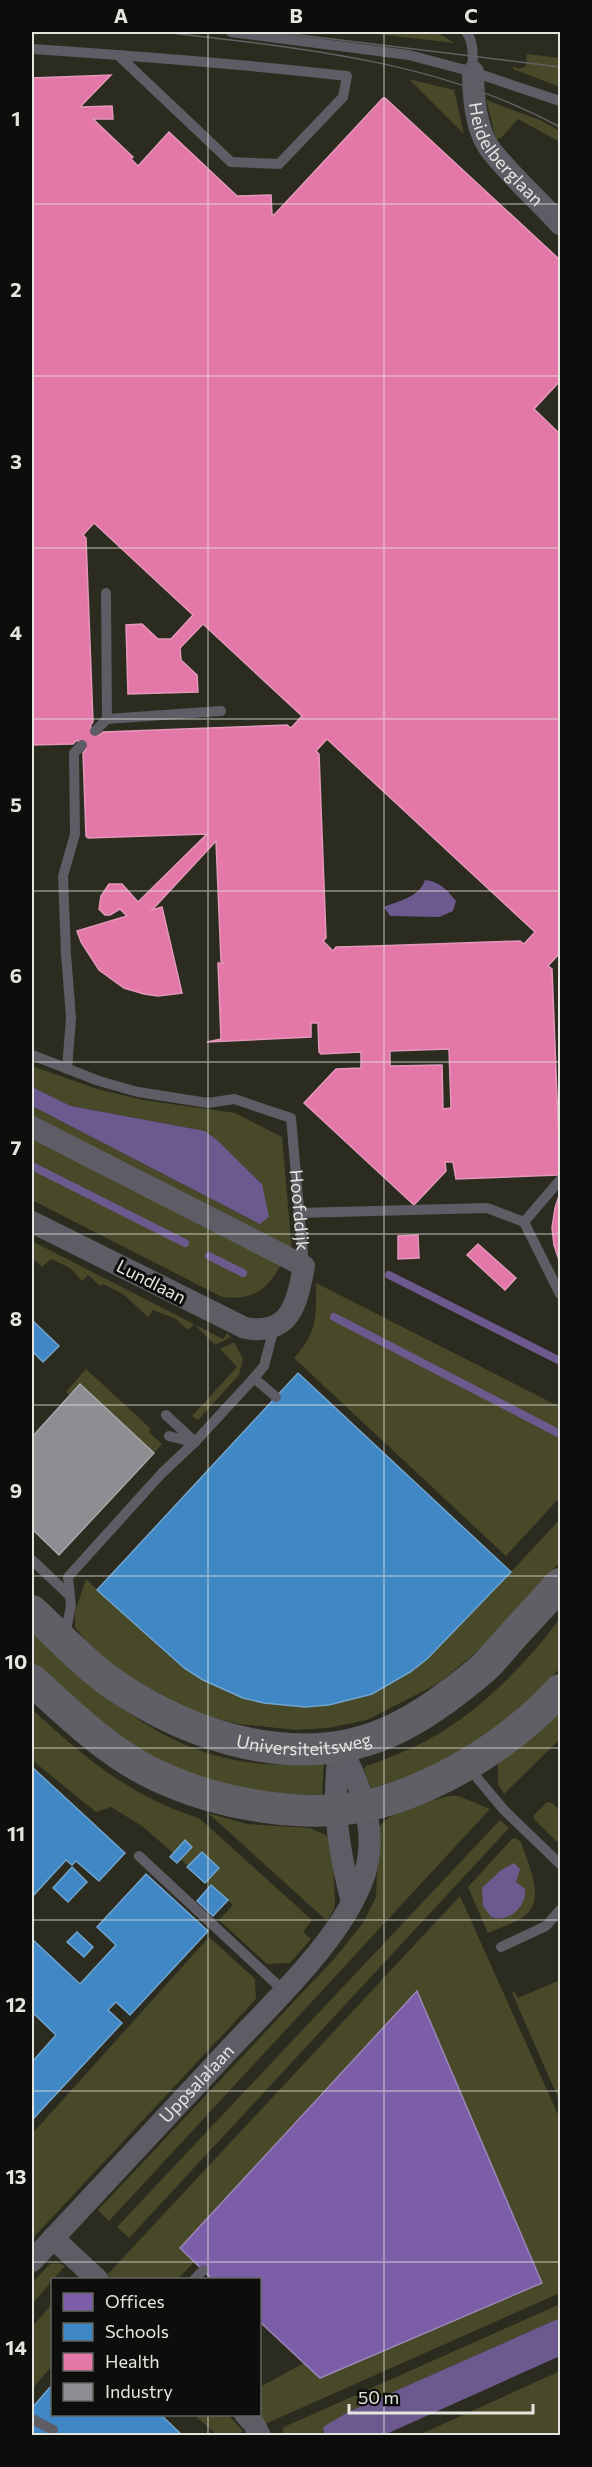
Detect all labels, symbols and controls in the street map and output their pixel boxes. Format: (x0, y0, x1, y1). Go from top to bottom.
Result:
text: A (114, 3, 128, 27)
text: B (289, 3, 303, 27)
text: C (464, 3, 478, 27)
street label: Heidelberglaan (465, 101, 548, 210)
text: 1 (11, 106, 21, 130)
text: 2 (10, 277, 22, 301)
text: 3 (10, 449, 22, 473)
text: 4 (10, 620, 22, 644)
text: 5 (10, 792, 22, 816)
text: 6 (10, 963, 22, 987)
text: 7 (11, 1135, 22, 1159)
street label: Hoofddijk (286, 1168, 315, 1252)
street label: Lundlaan (113, 1254, 190, 1308)
text: 8 (10, 1306, 22, 1330)
text: 9 (10, 1478, 22, 1502)
text: 10 (5, 1649, 27, 1673)
street label: Universiteitsweg (234, 1727, 374, 1759)
text: 11 (7, 1821, 25, 1845)
text: 12 (6, 1992, 26, 2016)
street label: Uppsalalaan (154, 2039, 238, 2127)
text: 13 (6, 2164, 26, 2188)
legend (51, 2278, 261, 2416)
text: Offices (105, 2290, 165, 2312)
text: Schools (105, 2320, 169, 2342)
text: 14 (5, 2335, 27, 2359)
text: Health (105, 2350, 160, 2372)
scale bar (349, 2377, 534, 2415)
text: Industry (105, 2380, 173, 2402)
text: 50 m (358, 2386, 399, 2408)

